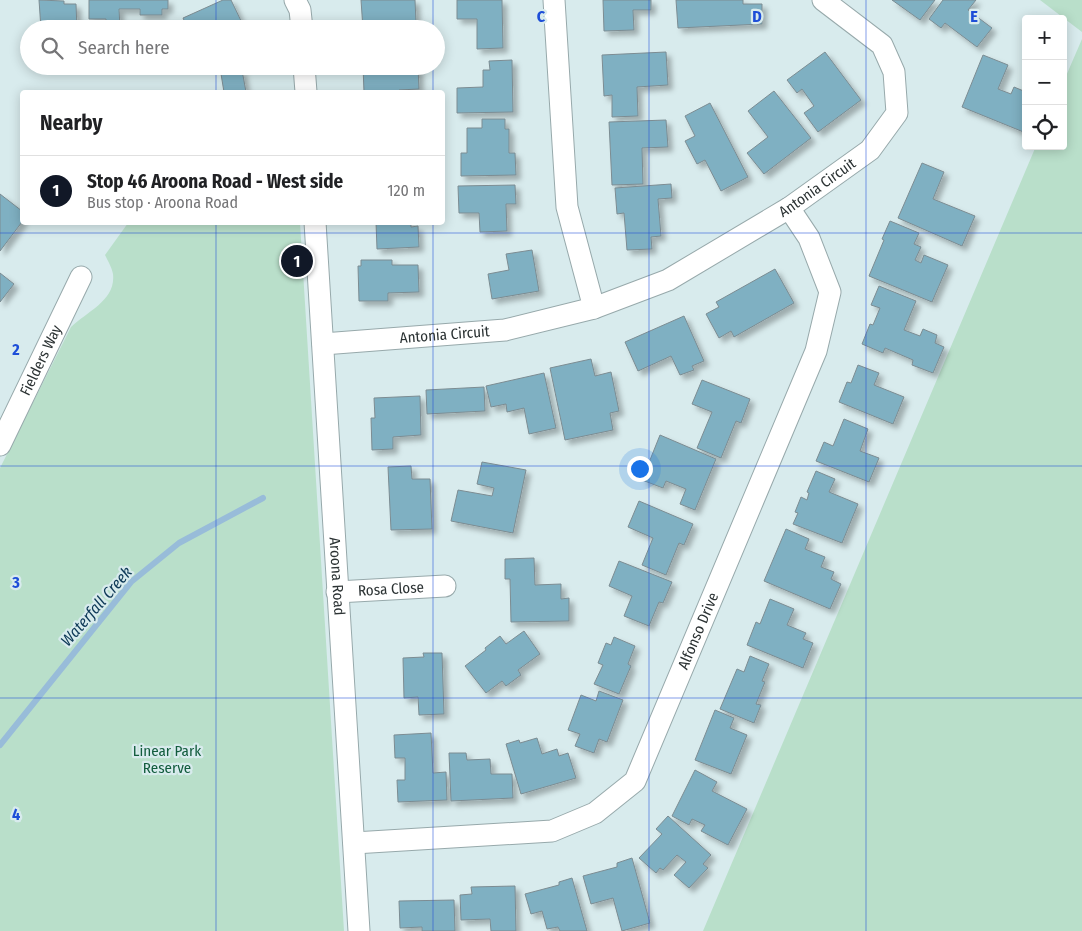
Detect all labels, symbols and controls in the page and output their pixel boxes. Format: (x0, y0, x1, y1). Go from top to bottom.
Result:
text: C (537, 7, 546, 26)
text: D (752, 7, 762, 26)
text: E (970, 7, 978, 26)
map controls (1022, 15, 1067, 150)
button: + (1022, 15, 1067, 60)
search box (20, 20, 445, 75)
icon: search (38, 34, 66, 62)
text: Search here (78, 36, 170, 59)
button: − (1022, 60, 1067, 105)
button: locate (1022, 105, 1067, 150)
text: Nearby (40, 110, 102, 136)
street label: Antonia Circuit (776, 154, 859, 221)
text: Stop 46 Aroona Road - West side (87, 170, 343, 193)
text: 1 (53, 181, 59, 200)
text: 120 m (387, 181, 425, 200)
text: Bus stop · Aroona Road (87, 193, 238, 212)
pin: 1 (281, 242, 313, 280)
street label: Fielders Way (16, 322, 66, 399)
street label: Antonia Circuit (399, 322, 490, 347)
text: 2 (11, 340, 20, 359)
your location (627, 456, 653, 482)
street label: Aroona Road (326, 537, 348, 616)
water label: Waterfall Creek (57, 563, 136, 650)
text: 3 (11, 573, 20, 592)
street label: Rosa Close (357, 578, 424, 600)
street label: Alfonso Drive (674, 590, 722, 672)
park label: Linear Park Reserve (133, 742, 201, 777)
text: 4 (12, 805, 20, 824)

